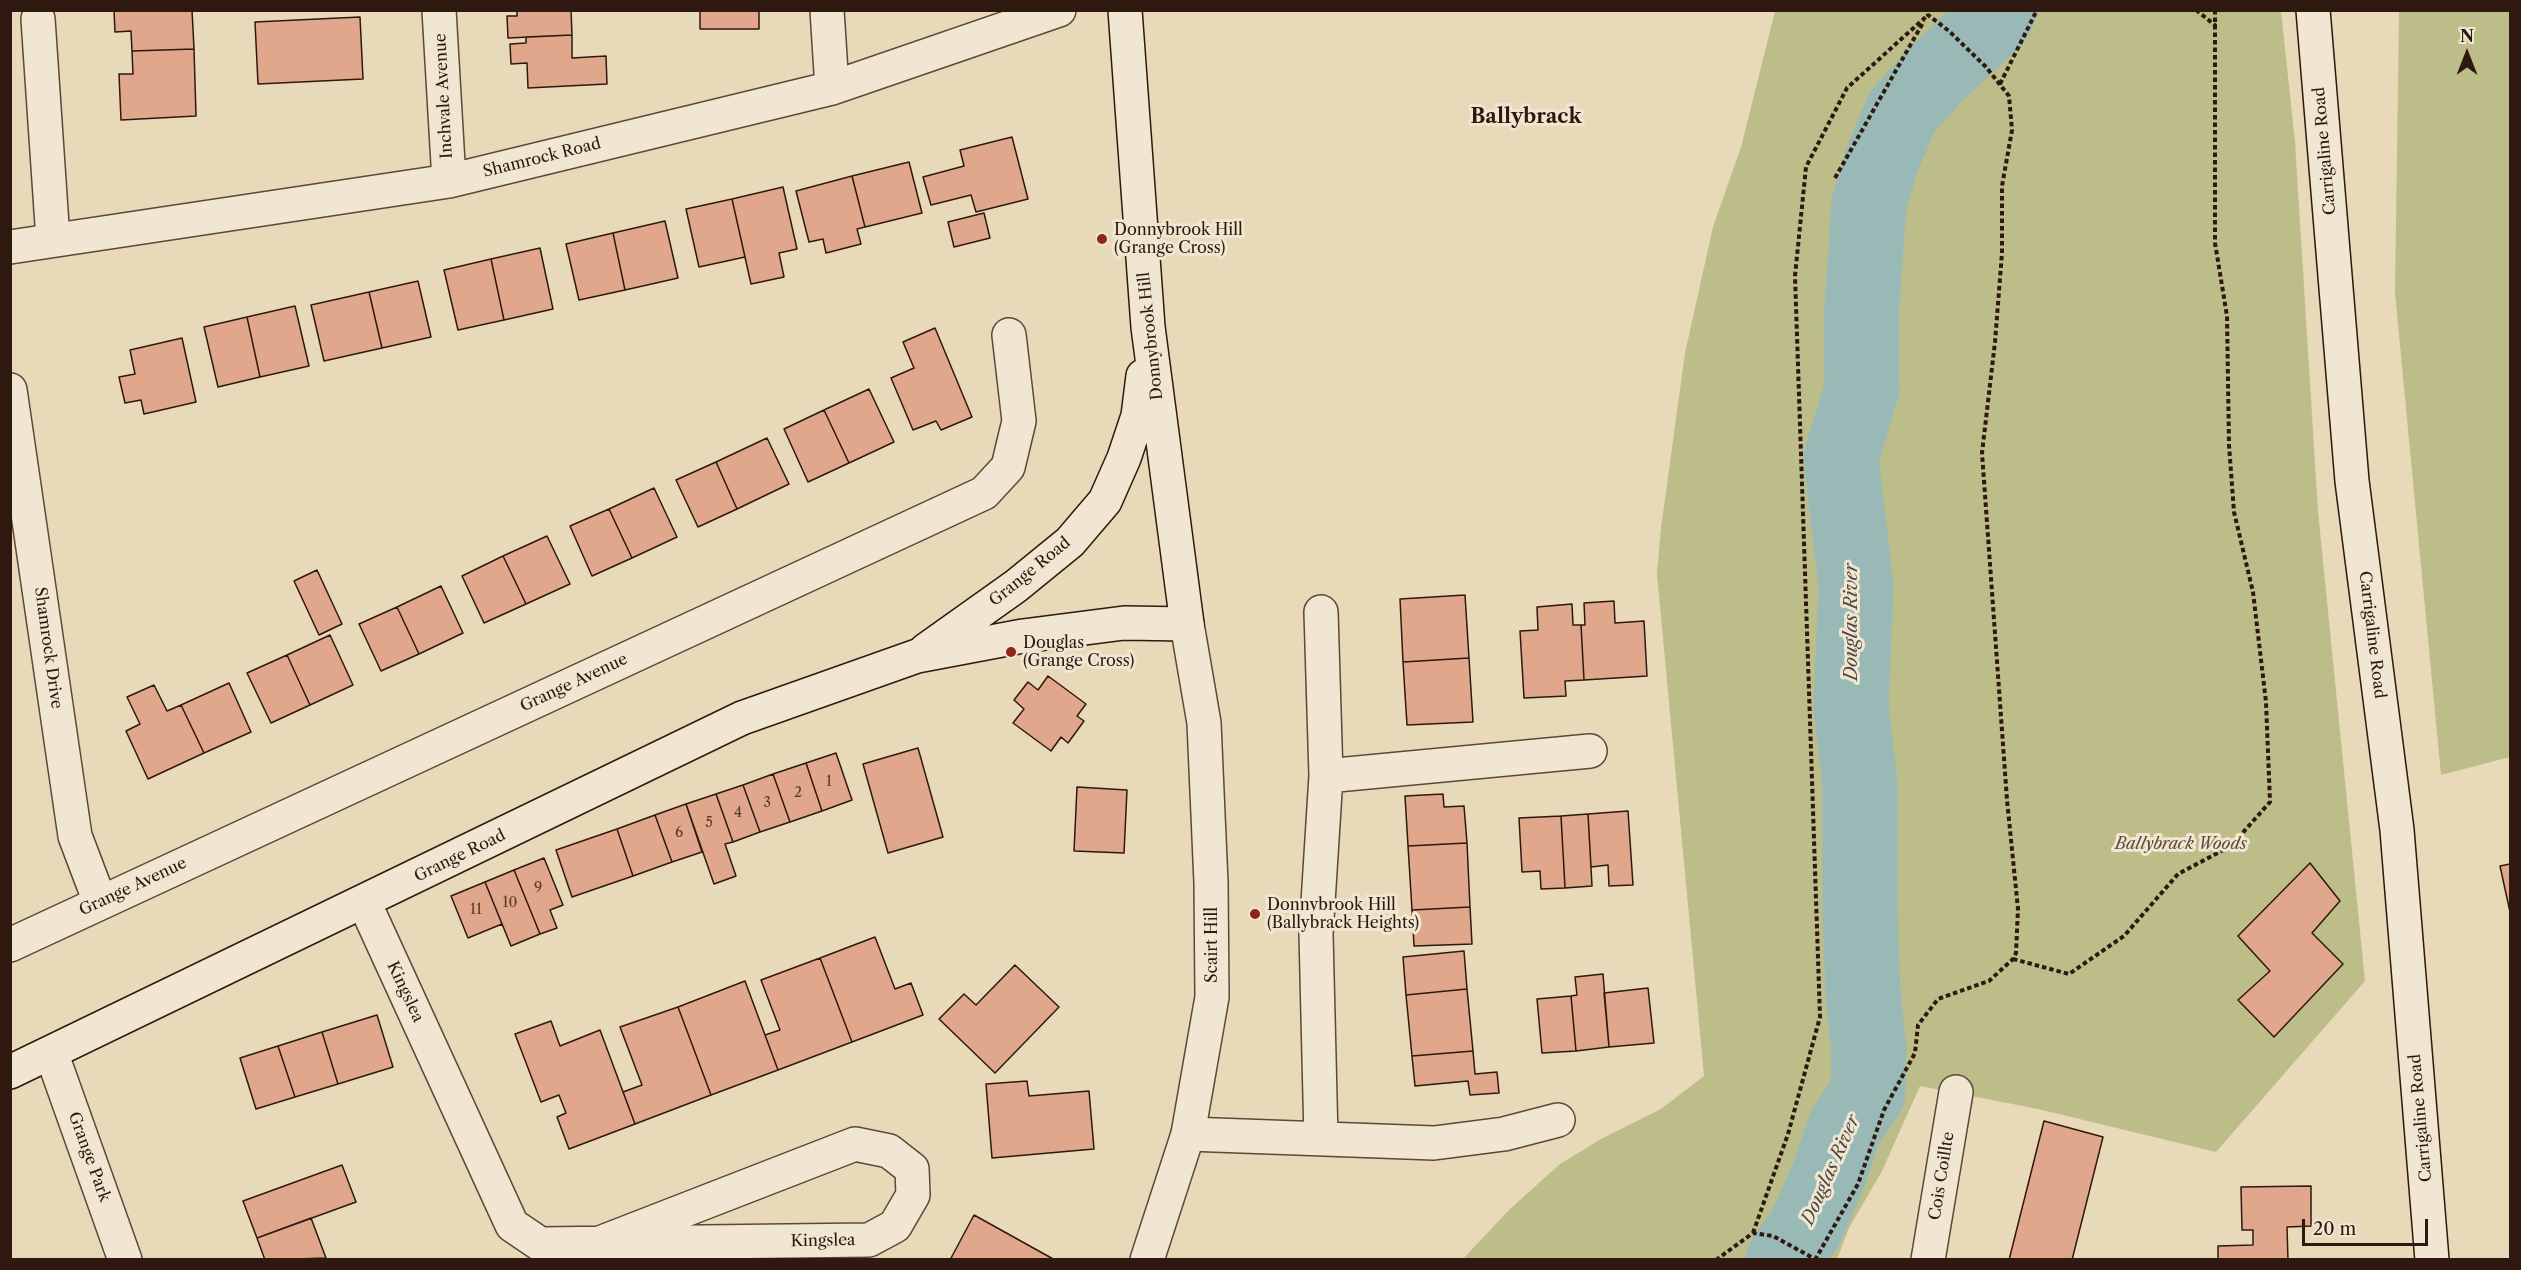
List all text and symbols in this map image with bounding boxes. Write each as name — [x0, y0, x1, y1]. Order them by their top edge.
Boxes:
north arrow — [2437, 24, 2497, 84]
text: N — [2460, 26, 2474, 46]
street label: Inchvale Avenue — [431, 33, 457, 159]
street label: Carrigaline Road — [2310, 86, 2340, 216]
district label: Ballybrack — [1470, 105, 1582, 129]
street label: Shamrock Road — [481, 134, 603, 182]
place label: Donnybrook Hill (Grange Cross) — [1114, 220, 1243, 258]
marker: Donnybrook Hill (Grange Cross) — [1095, 232, 1109, 246]
street label: Donnybrook Hill — [1135, 271, 1167, 401]
street label: Grange Road — [985, 533, 1075, 611]
water label: Douglas River — [1841, 563, 1863, 681]
street label: Carrigaline Road — [2355, 570, 2389, 700]
street label: Shamrock Drive — [30, 586, 66, 710]
place label: Douglas (Grange Cross) — [1023, 633, 1134, 671]
marker: Douglas (Grange Cross) — [1004, 645, 1018, 659]
street label: Grange Avenue — [517, 650, 631, 716]
house number: 1 — [826, 774, 832, 790]
house number: 2 — [794, 785, 802, 801]
house number: 3 — [763, 795, 771, 811]
house number: 4 — [734, 805, 742, 821]
house number: 5 — [705, 815, 713, 831]
house number: 6 — [675, 825, 683, 841]
street label: Grange Road — [411, 826, 509, 886]
park label: Ballybrack Woods — [2115, 834, 2247, 854]
street label: Grange Avenue — [76, 854, 190, 920]
house number: 9 — [534, 880, 542, 896]
house number: 10 — [503, 895, 517, 911]
place label: Donnybrook Hill (Ballybrack Heights) — [1267, 895, 1419, 933]
house number: 11 — [470, 902, 482, 918]
street label: Scairt Hill — [1202, 907, 1222, 983]
marker: Donnybrook Hill (Ballybrack Heights) — [1248, 907, 1262, 921]
street label: Kingslea — [383, 959, 427, 1025]
street label: Carrigaline Road — [2406, 1053, 2436, 1183]
street label: Grange Park — [64, 1109, 114, 1205]
water label: Douglas River — [1797, 1112, 1865, 1228]
street label: Cois Coillte — [1926, 1130, 1958, 1222]
scale bar — [2305, 1207, 2431, 1245]
text: 20 m — [2313, 1218, 2356, 1240]
street label: Kingslea — [790, 1231, 856, 1251]

